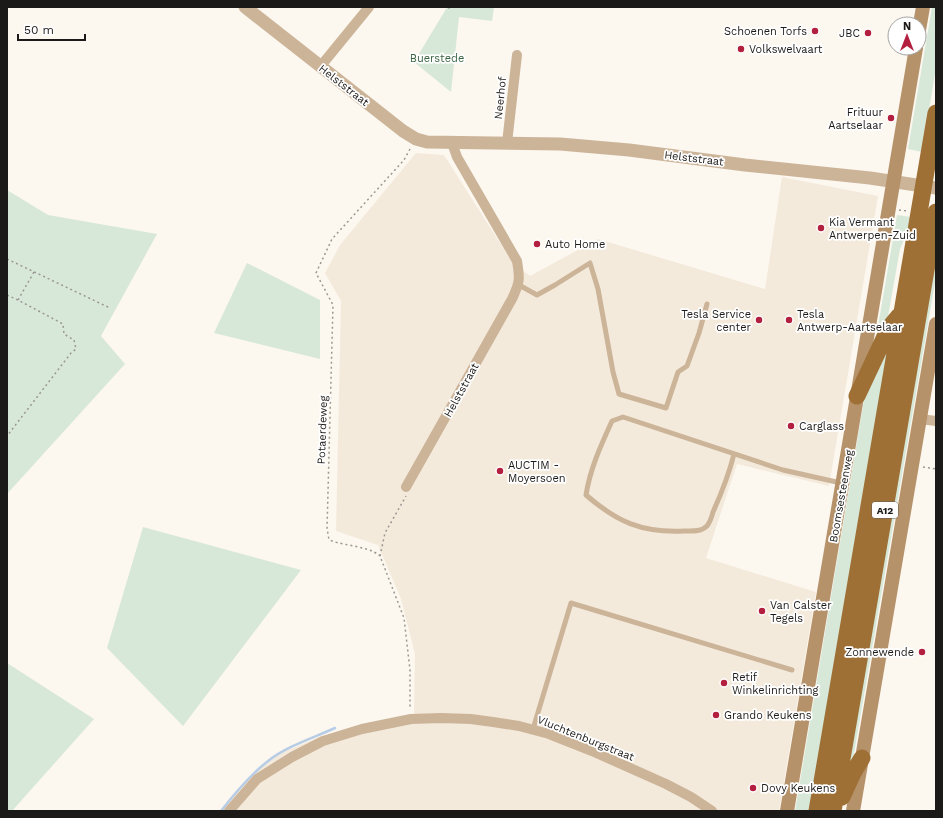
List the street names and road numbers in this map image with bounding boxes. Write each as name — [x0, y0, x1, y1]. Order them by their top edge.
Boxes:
street label: Helststraat — [316, 62, 372, 109]
street label: Neerhof — [492, 75, 509, 120]
street label: Helststraat — [664, 148, 725, 169]
street label: Helststraat — [441, 361, 482, 419]
street label: Potaerdeweg — [315, 395, 330, 465]
street label: Boomsesteenweg — [827, 449, 856, 544]
road number: A12 — [872, 502, 898, 518]
street label: Vluchtenburgstraat — [535, 713, 636, 764]

